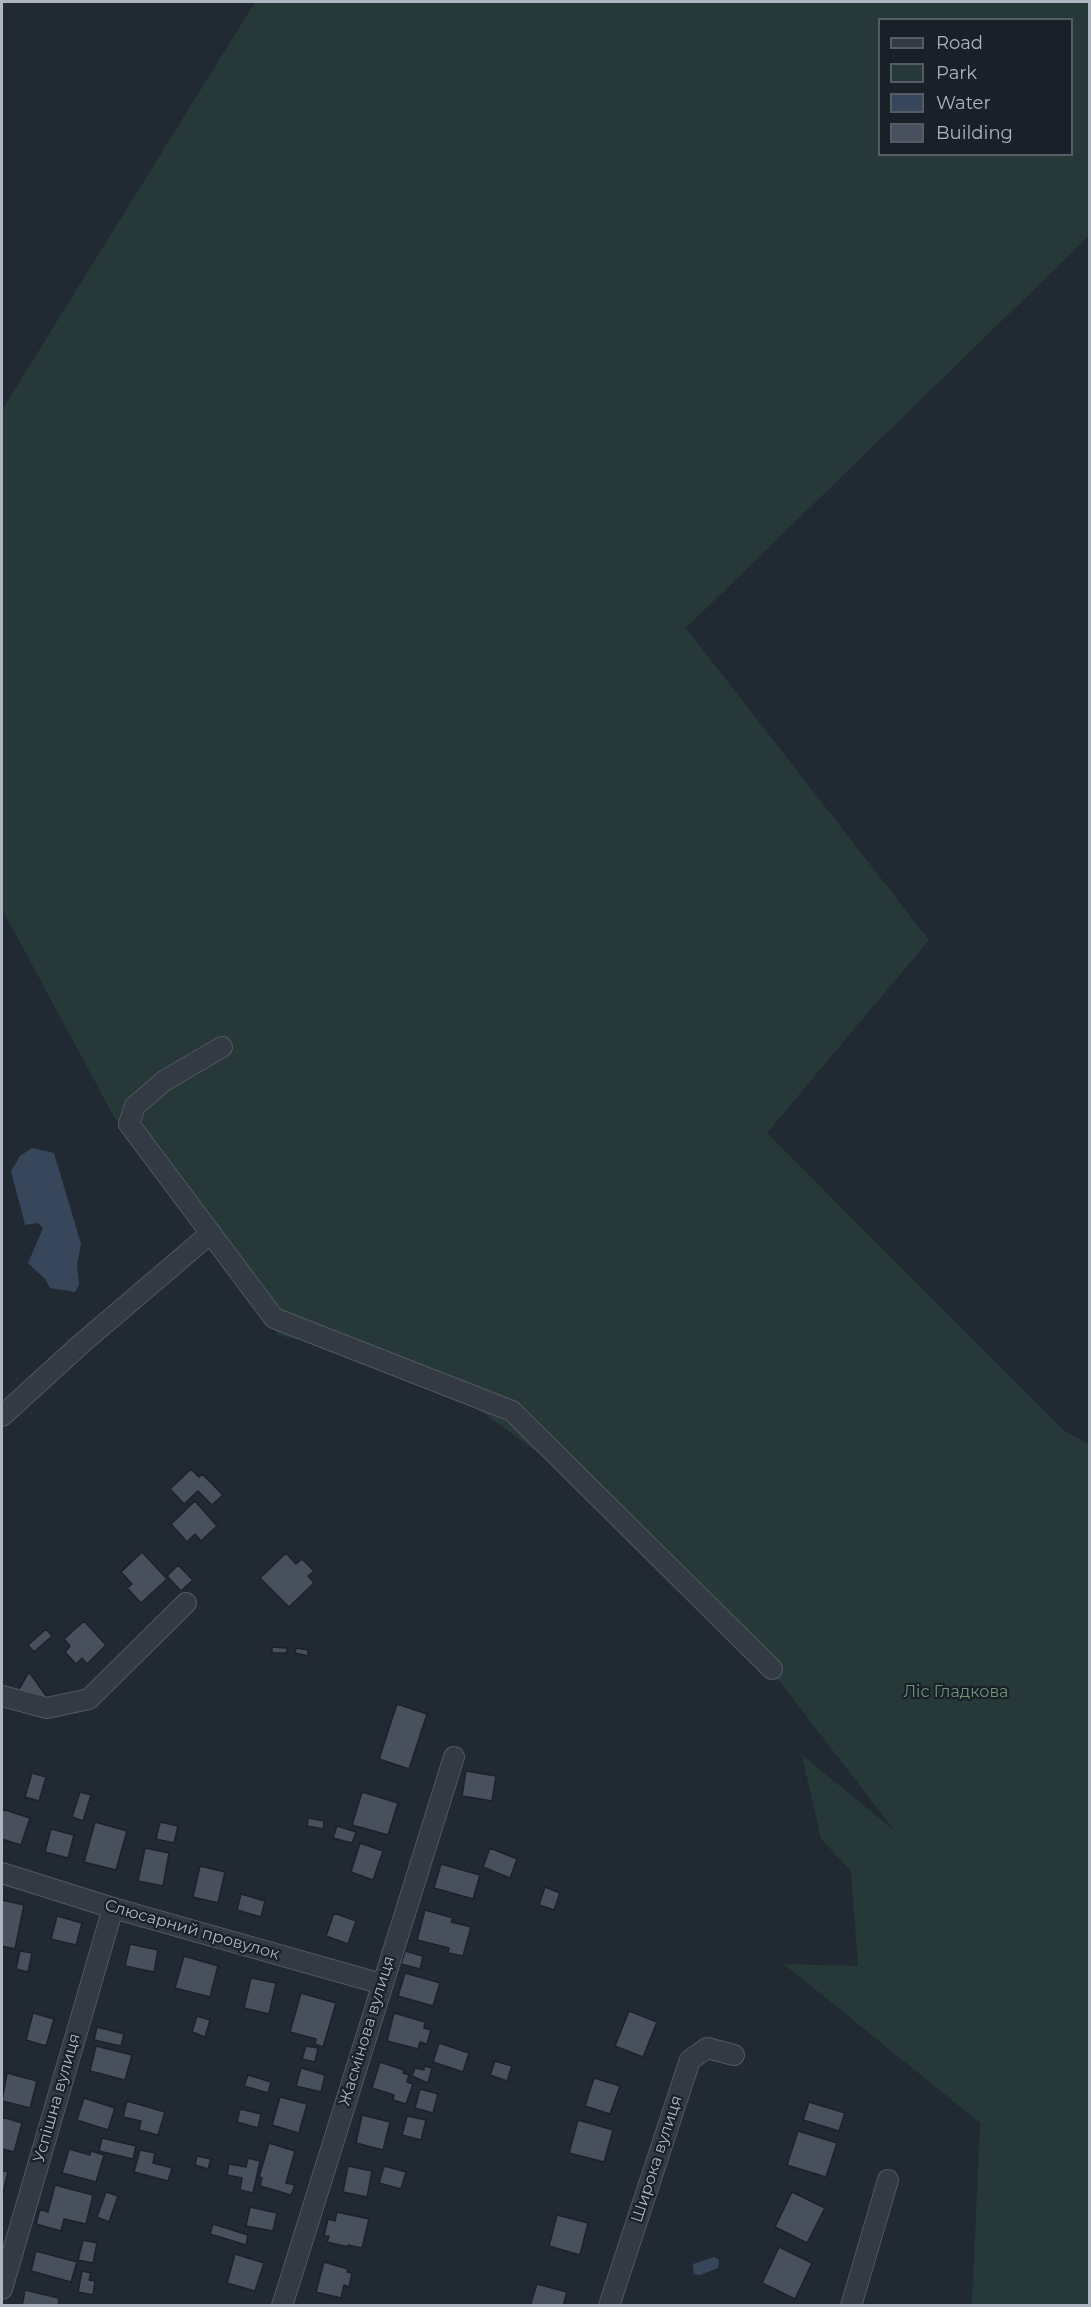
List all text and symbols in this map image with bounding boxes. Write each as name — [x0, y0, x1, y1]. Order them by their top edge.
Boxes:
legend — [878, 18, 1073, 156]
text: Road — [936, 32, 983, 54]
text: Park — [936, 62, 977, 84]
text: Water — [936, 92, 991, 114]
text: Building — [936, 122, 1013, 144]
park label: Ліс Гладкова — [904, 1682, 1008, 1702]
street label: Слюсарний провулок — [102, 1896, 282, 1964]
street label: Жасмінова вулиця — [335, 1954, 399, 2108]
street label: Успішна вулиця — [29, 2031, 85, 2165]
street label: Широка вулиця — [627, 2093, 687, 2225]

